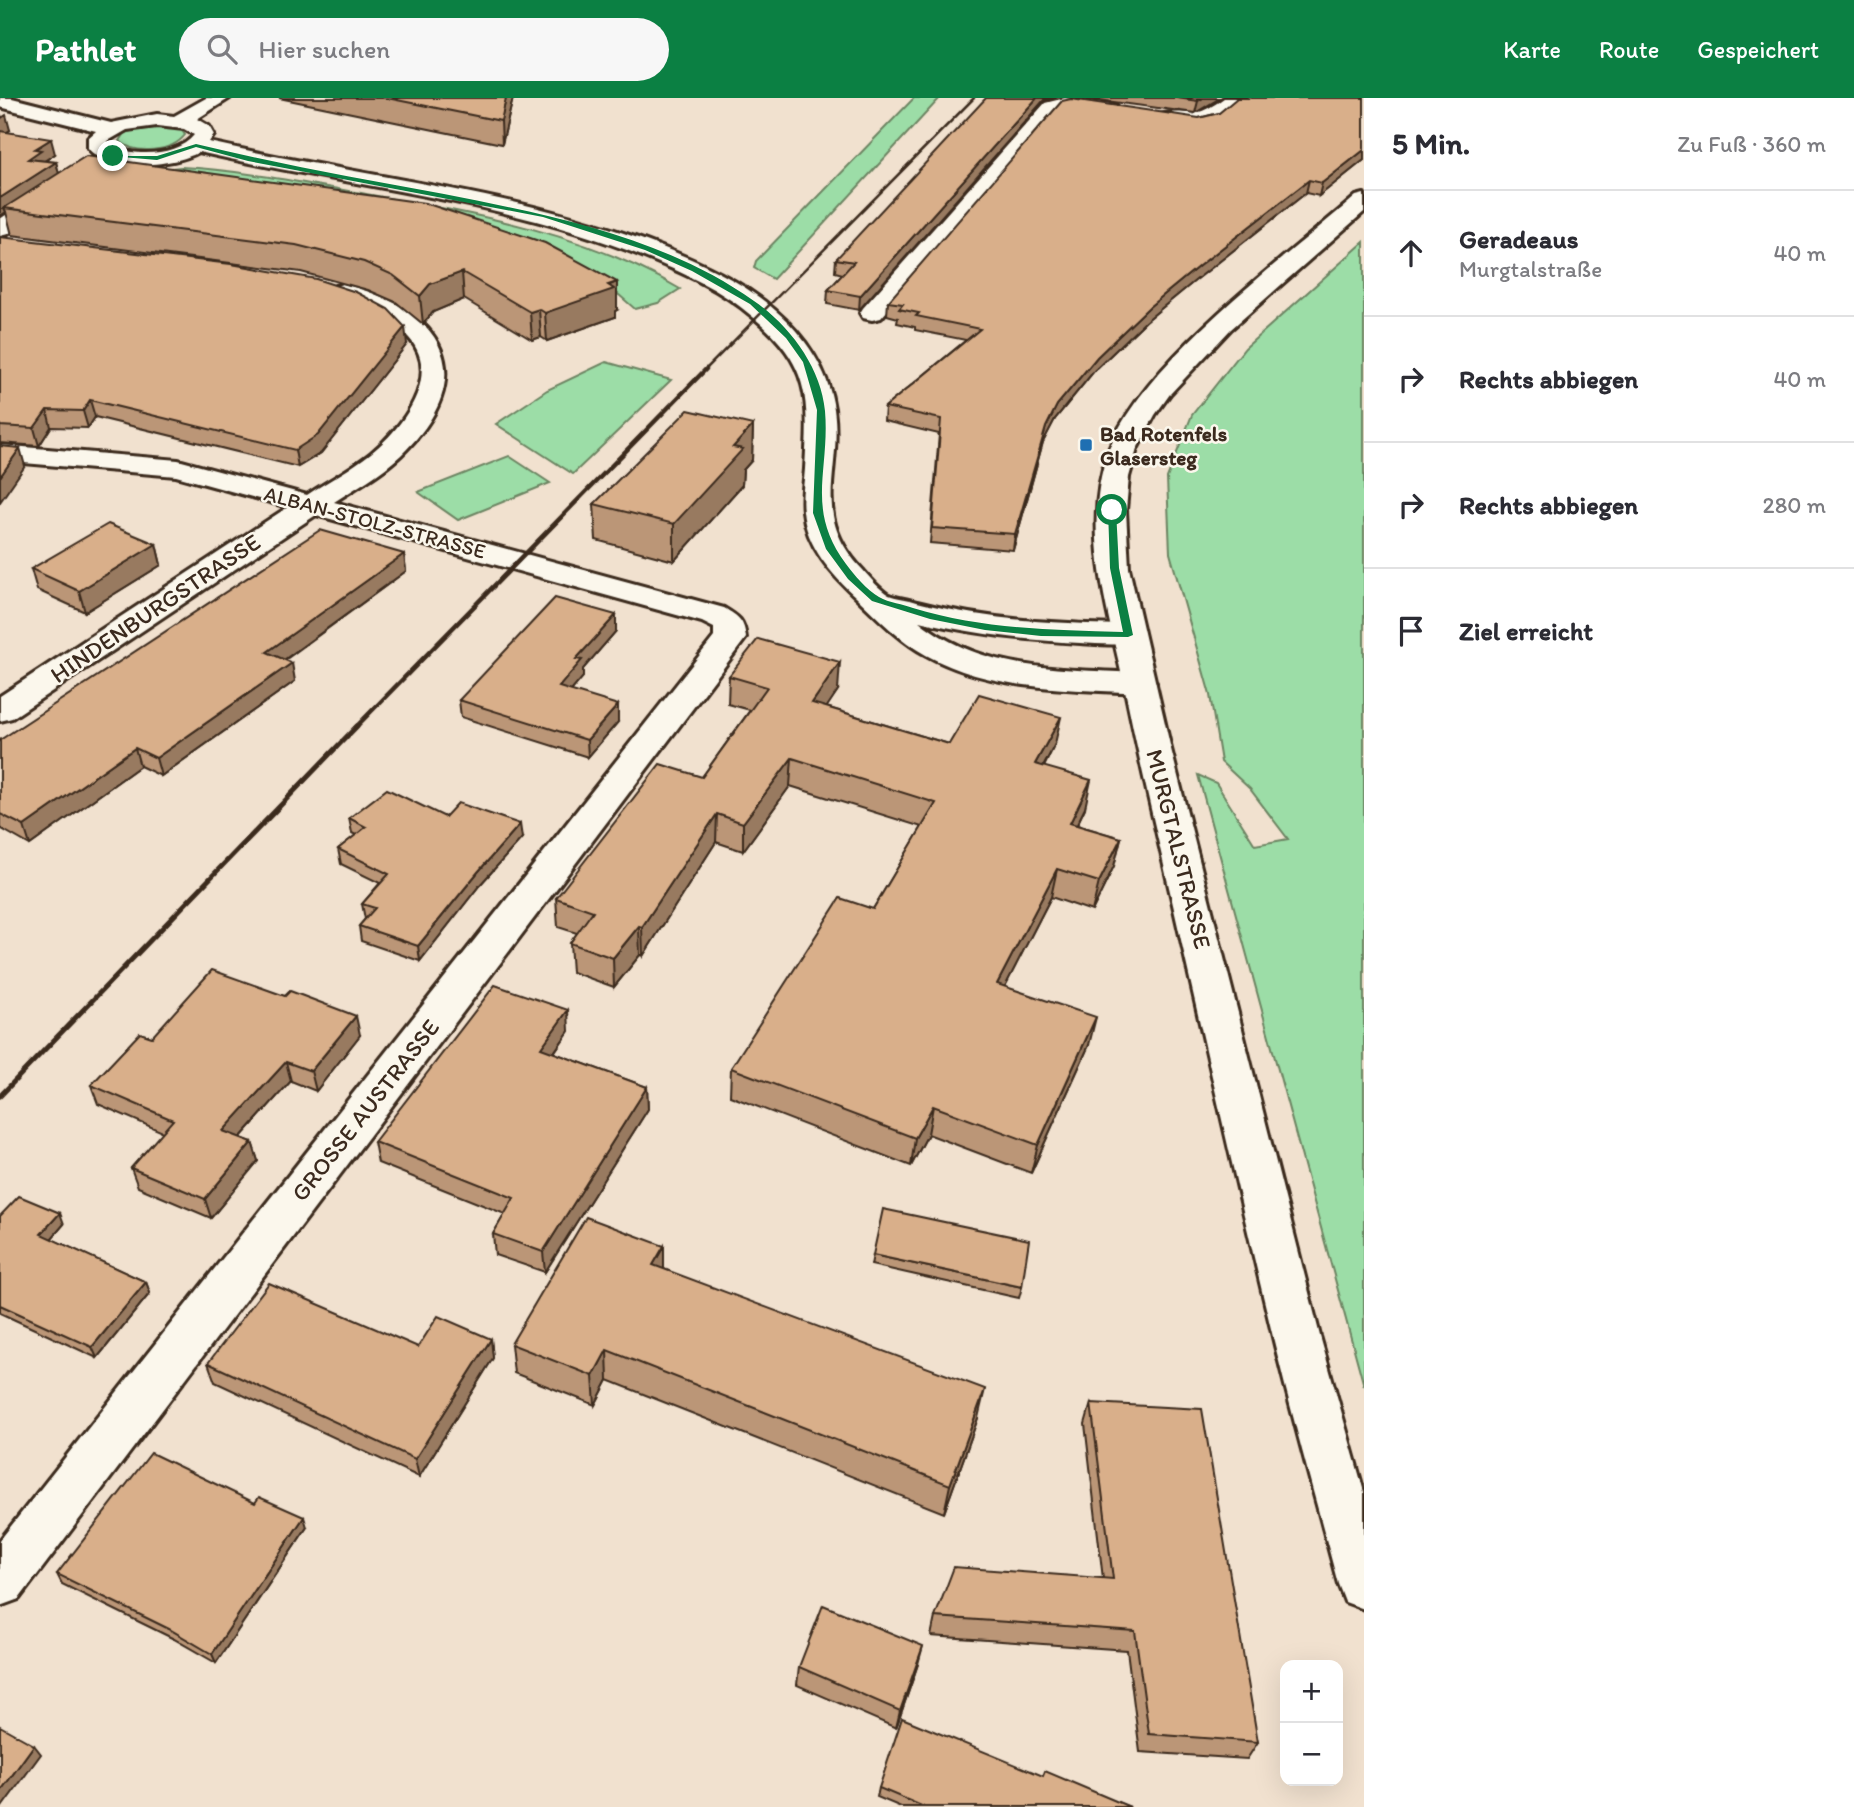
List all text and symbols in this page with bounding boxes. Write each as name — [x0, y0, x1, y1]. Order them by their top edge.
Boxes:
search box — [179, 18, 669, 81]
text: Pathlet — [35, 30, 137, 69]
icon: search — [203, 30, 241, 68]
text: Hier suchen — [259, 33, 390, 65]
text: Karte — [1503, 35, 1561, 64]
text: Route — [1599, 35, 1659, 64]
text: Gespeichert — [1697, 35, 1819, 64]
text: 5 Min. — [1392, 125, 1470, 162]
text: Zu Fuß · 360 m — [1677, 130, 1826, 158]
route end — [97, 140, 128, 171]
text: Geradeaus — [1459, 223, 1578, 255]
icon: ahead — [1392, 234, 1430, 272]
text: 40 m — [1773, 239, 1826, 267]
text: Murgtalstraße — [1459, 255, 1602, 283]
icon: right — [1392, 360, 1430, 398]
text: Rechts abbiegen — [1459, 363, 1638, 395]
text: 40 m — [1773, 365, 1826, 393]
place label: Bad Rotenfels Glasersteg — [1100, 421, 1227, 471]
marker: Bad Rotenfels Glasersteg — [1078, 437, 1094, 453]
street label: ALBAN-STOLZ-STRASSE — [262, 480, 489, 564]
icon: right — [1392, 486, 1430, 524]
text: Rechts abbiegen — [1459, 489, 1638, 521]
text: 280 m — [1763, 491, 1826, 519]
route start — [1096, 494, 1127, 525]
street label: HINDENBURGSTRASSE — [45, 527, 265, 689]
icon: arrive — [1392, 612, 1430, 650]
text: Ziel erreicht — [1459, 615, 1593, 647]
street label: MURGTALSTRASSE — [1140, 746, 1218, 952]
street label: GROSSE AUSTRASSE — [285, 1013, 445, 1207]
map controls — [1280, 1660, 1343, 1786]
button: + — [1280, 1660, 1343, 1723]
button: − — [1280, 1723, 1343, 1786]

